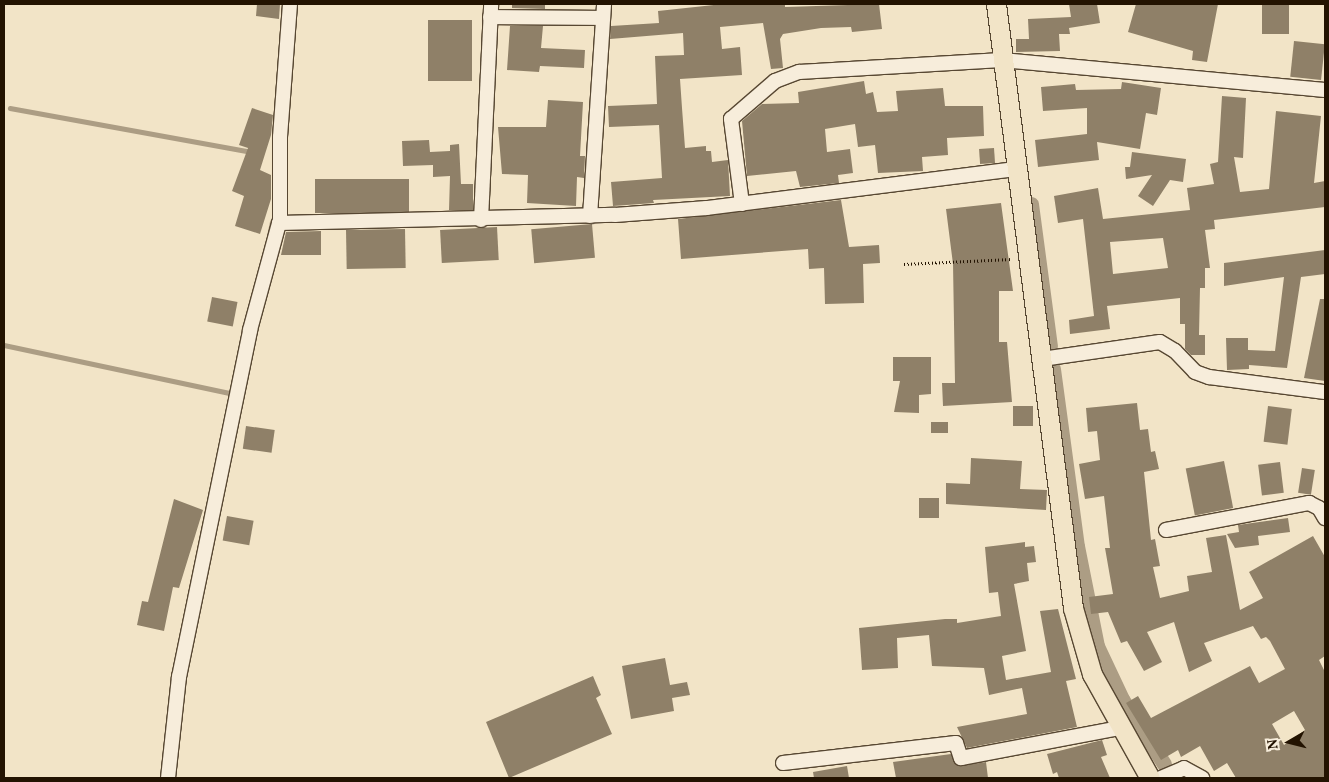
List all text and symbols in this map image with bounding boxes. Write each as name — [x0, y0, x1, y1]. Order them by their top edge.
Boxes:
north arrow — [1264, 717, 1314, 767]
text: N — [1264, 738, 1284, 751]

